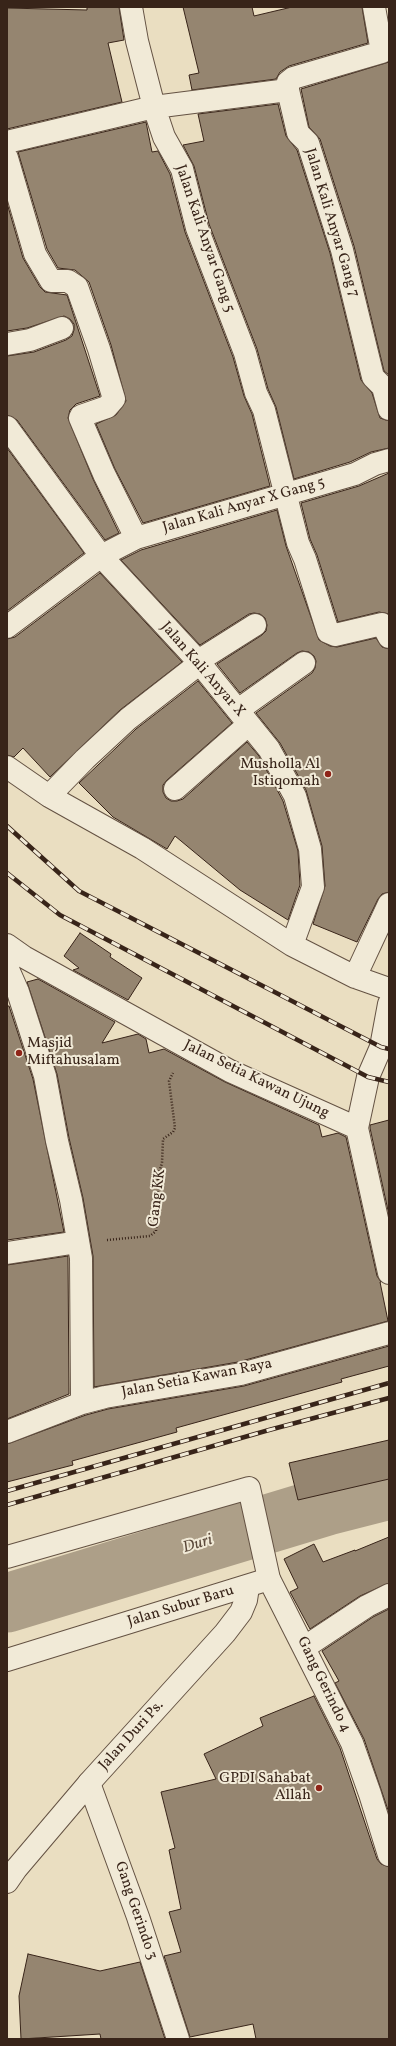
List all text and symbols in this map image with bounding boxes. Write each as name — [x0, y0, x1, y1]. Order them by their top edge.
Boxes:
street label: Jalan Kali Anyar Gang 7 — [300, 146, 362, 300]
street label: Jalan Kali Anyar Gang 5 — [170, 163, 238, 315]
street label: Jalan Kali Anyar X Gang 5 — [161, 474, 327, 538]
street label: Jalan Kali Anyar X — [156, 619, 248, 721]
place label: Musholla Al Istiqomah — [240, 756, 320, 791]
marker: Musholla Al Istiqomah — [323, 769, 333, 779]
place label: Masjid Miftahusalam — [27, 1035, 120, 1070]
street label: Jalan Setia Kawan Ujung — [180, 1037, 332, 1123]
marker: Masjid Miftahusalam — [14, 1048, 24, 1058]
street label: Gang KK — [146, 1168, 170, 1228]
street label: Jalan Setia Kawan Raya — [120, 1356, 274, 1402]
water label: Duri — [181, 1531, 215, 1559]
street label: Jalan Subur Baru — [126, 1582, 236, 1632]
street label: Gang Gerindo 4 — [292, 1634, 354, 1736]
street label: Jalan Duri Ps. — [96, 1697, 168, 1775]
place label: GPDI Sahabat Allah — [219, 1770, 311, 1805]
marker: GPDI Sahabat Allah — [314, 1783, 324, 1793]
street label: Gang Gerindo 3 — [110, 1859, 160, 1963]

